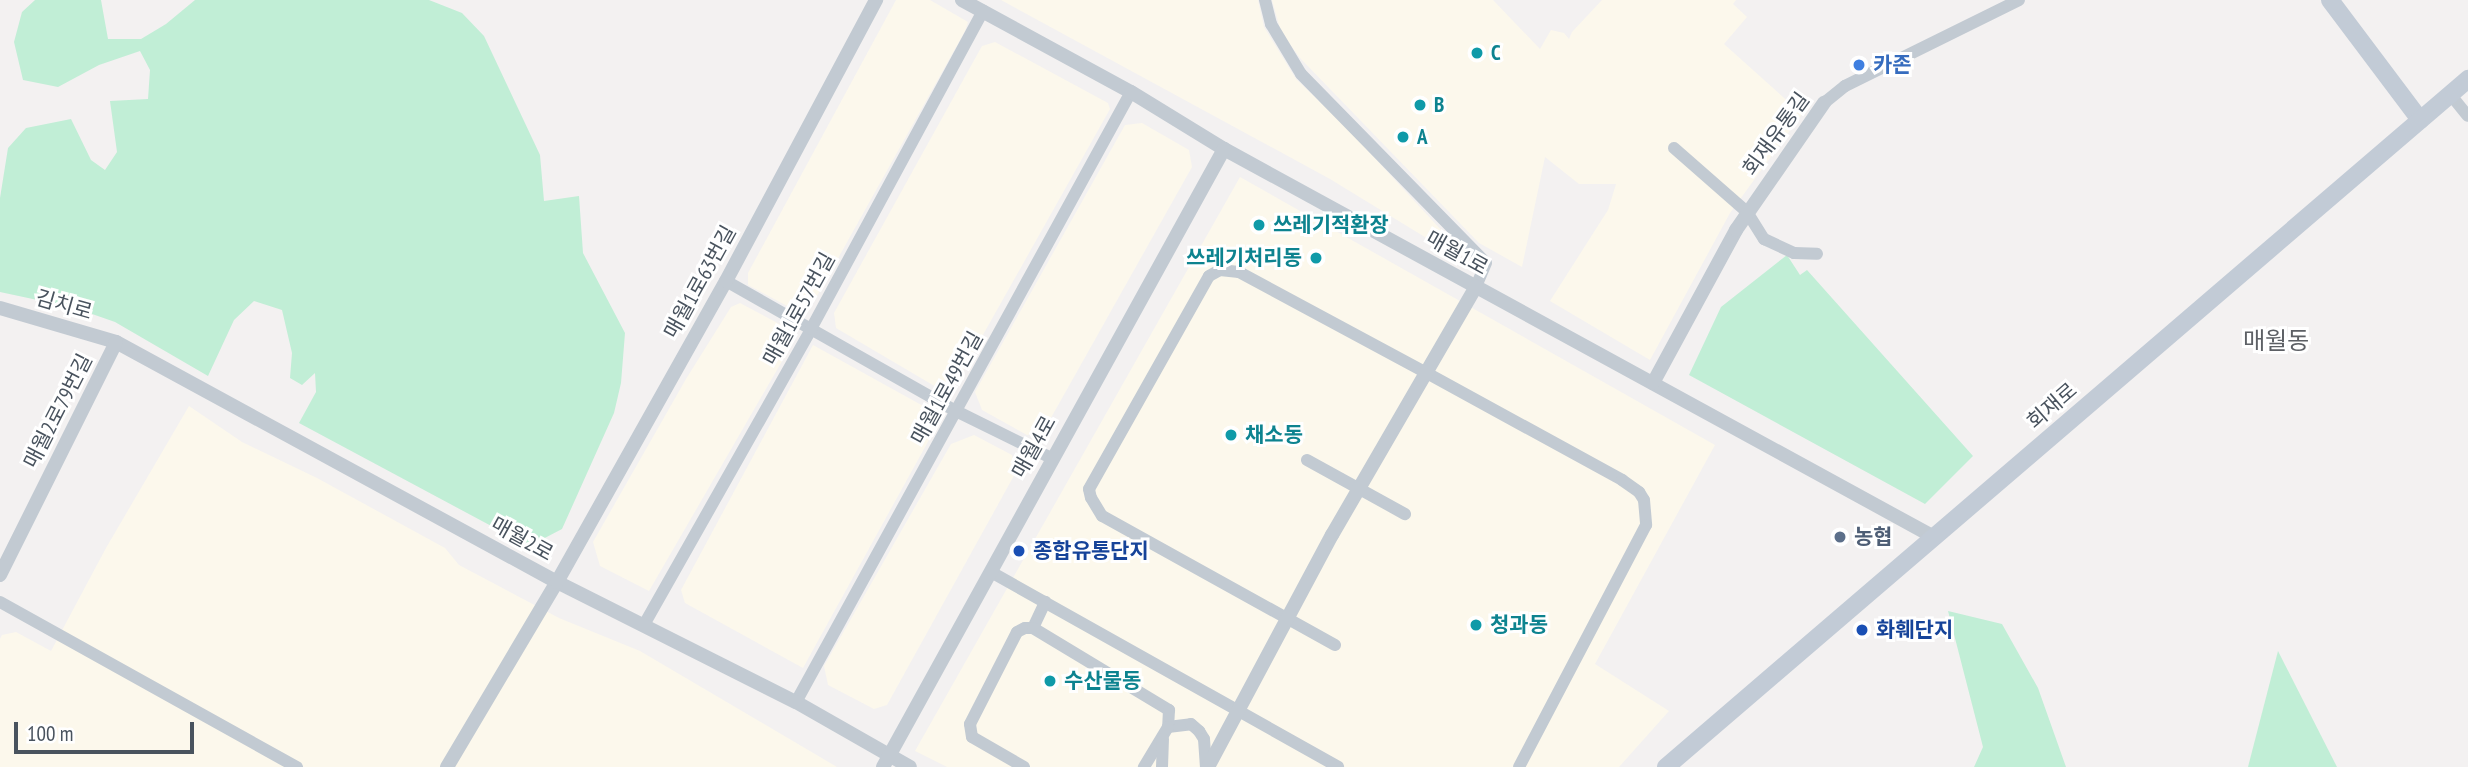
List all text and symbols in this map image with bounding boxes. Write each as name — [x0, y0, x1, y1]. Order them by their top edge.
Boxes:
place label: C — [1491, 40, 1501, 66]
marker: C — [1469, 45, 1485, 61]
place label: 카존 — [1873, 52, 1912, 78]
marker: 카존 — [1851, 57, 1867, 73]
street label: 회재유통길 — [1737, 88, 1815, 180]
place label: B — [1434, 92, 1444, 118]
marker: B — [1412, 97, 1428, 113]
place label: A — [1417, 124, 1428, 150]
marker: A — [1395, 129, 1411, 145]
place label: 쓰레기적환장 — [1273, 212, 1389, 238]
marker: 쓰레기적환장 — [1251, 217, 1267, 233]
street label: 매월1로63번길 — [659, 221, 741, 343]
street label: 매월1로 — [1421, 226, 1493, 280]
place label: 쓰레기처리동 — [1186, 245, 1302, 271]
street label: 매월1로57번길 — [758, 248, 840, 370]
marker: 쓰레기처리동 — [1308, 250, 1324, 266]
street label: 김치로 — [33, 285, 95, 325]
street label: 매월1로49번길 — [906, 327, 988, 449]
district label: 매월동 — [2243, 327, 2309, 355]
street label: 매월2로79번길 — [18, 350, 98, 472]
street label: 회재로 — [2022, 377, 2082, 435]
street label: 매월4로 — [1007, 411, 1061, 483]
place label: 채소동 — [1245, 422, 1303, 448]
marker: 채소동 — [1223, 427, 1239, 443]
street label: 매월2로 — [486, 512, 558, 566]
place label: 농협 — [1854, 524, 1893, 550]
marker: 농협 — [1832, 529, 1848, 545]
place label: 종합유통단지 — [1033, 538, 1149, 564]
marker: 종합유통단지 — [1011, 543, 1027, 559]
place label: 청과동 — [1490, 612, 1548, 638]
marker: 청과동 — [1468, 617, 1484, 633]
place label: 화훼단지 — [1876, 617, 1953, 643]
marker: 화훼단지 — [1854, 622, 1870, 638]
place label: 수산물동 — [1064, 668, 1141, 694]
marker: 수산물동 — [1042, 673, 1058, 689]
scale bar — [18, 708, 198, 752]
text: 100 m — [27, 720, 73, 747]

